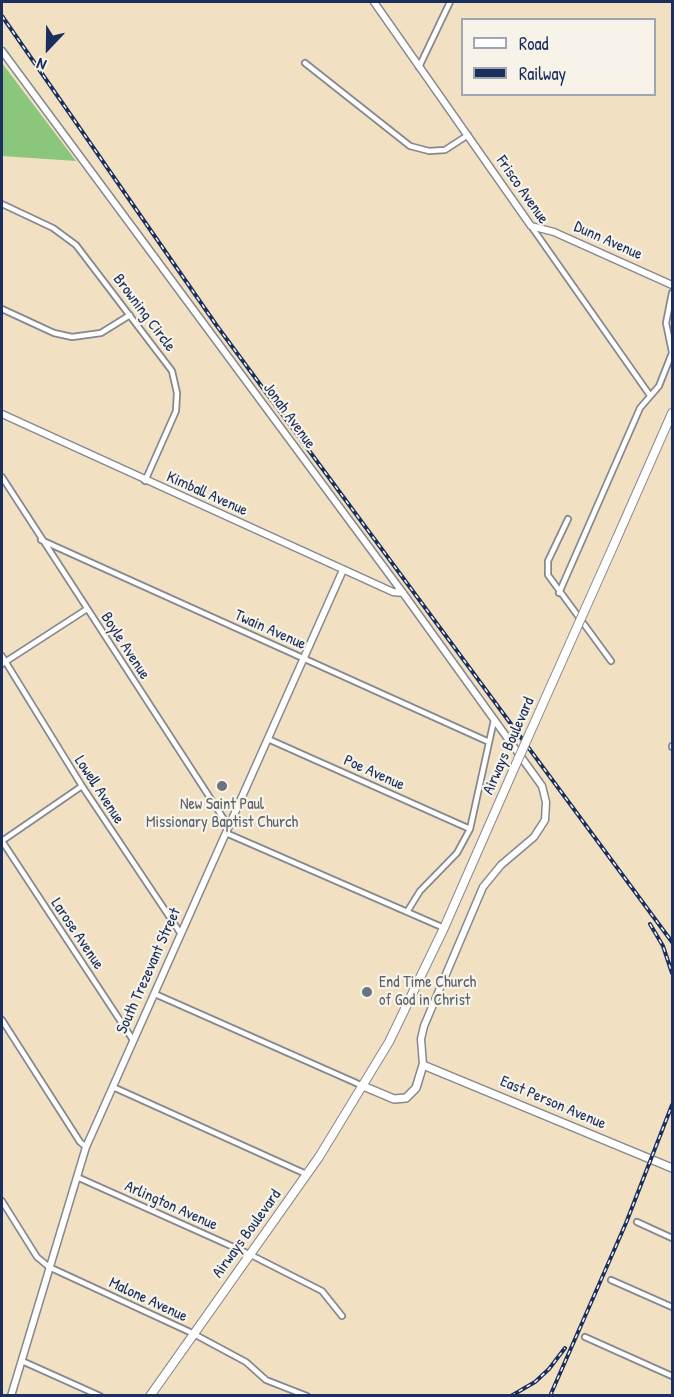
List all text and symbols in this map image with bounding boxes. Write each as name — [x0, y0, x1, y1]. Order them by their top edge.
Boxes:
north arrow — [18, 18, 78, 78]
legend — [461, 18, 656, 96]
text: Road — [519, 31, 549, 56]
text: N — [33, 53, 49, 76]
text: Railway — [519, 61, 566, 86]
street label: Frisco Avenue — [492, 152, 552, 228]
street label: Dunn Avenue — [571, 217, 645, 265]
street label: Browning Circle — [109, 270, 179, 356]
street label: Jonah Avenue — [259, 379, 319, 453]
street label: Kimball Avenue — [163, 468, 251, 520]
street label: Twain Avenue — [231, 606, 309, 654]
street label: Boyle Avenue — [96, 609, 154, 683]
street label: Airways Boulevard — [479, 694, 539, 798]
street label: Poe Avenue — [341, 751, 407, 795]
street label: Lowell Avenue — [70, 752, 128, 828]
marker: New Saint Paul Missionary Baptist Church — [215, 779, 229, 793]
place label: New Saint Paul Missionary Baptist Church — [146, 795, 298, 833]
street label: Larose Avenue — [46, 895, 108, 973]
street label: South Trezevant Street — [113, 905, 185, 1037]
place label: End Time Church of God in Christ — [379, 973, 476, 1011]
marker: End Time Church of God in Christ — [360, 985, 374, 999]
street label: East Person Avenue — [497, 1072, 609, 1134]
street label: Arlington Avenue — [122, 1177, 220, 1235]
street label: Airways Boulevard — [209, 1186, 285, 1282]
street label: Malone Avenue — [106, 1273, 190, 1327]

